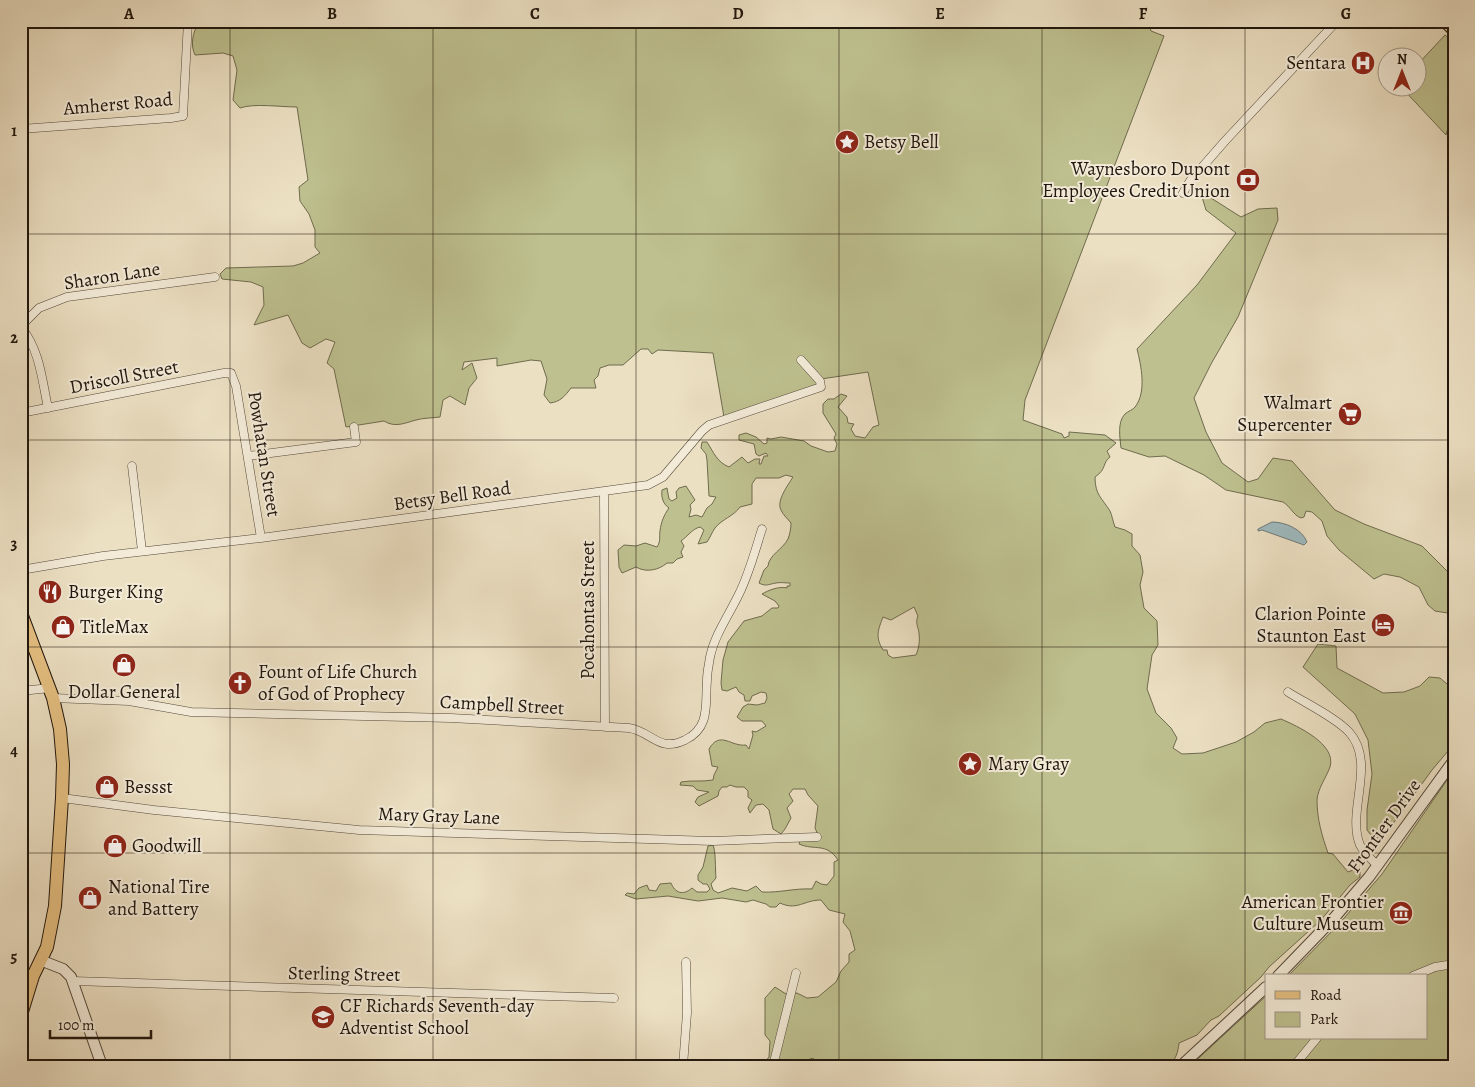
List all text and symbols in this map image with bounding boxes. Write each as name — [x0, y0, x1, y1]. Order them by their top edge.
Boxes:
text: A — [123, 3, 135, 25]
text: B — [327, 3, 337, 25]
text: C — [530, 3, 540, 25]
text: D — [732, 3, 744, 25]
text: E — [935, 3, 945, 25]
text: F — [1139, 3, 1148, 25]
text: G — [1341, 3, 1351, 25]
north arrow — [1378, 48, 1428, 98]
place label: Sentara — [1286, 50, 1346, 76]
hospital icon: Sentara — [1350, 50, 1376, 76]
text: N — [1397, 50, 1407, 69]
street label: Amherst Road — [61, 86, 175, 122]
text: 1 — [11, 120, 17, 142]
place icon: Betsy Bell — [834, 129, 860, 155]
place label: Betsy Bell — [864, 129, 939, 155]
place label: Waynesboro Dupont Employees Credit Union — [1042, 156, 1230, 204]
bank icon: Waynesboro Dupont Employees Credit Union — [1235, 167, 1261, 193]
street label: Sharon Lane — [62, 256, 162, 296]
text: 2 — [10, 327, 18, 349]
street label: Driscoll Street — [67, 354, 181, 400]
street label: Powhatan Street — [241, 389, 287, 519]
place label: Walmart Supercenter — [1237, 390, 1332, 438]
supermarket icon: Walmart Supercenter — [1337, 401, 1363, 427]
street label: Betsy Bell Road — [392, 475, 513, 517]
text: 3 — [11, 533, 18, 555]
street label: Pocahontas Street — [575, 540, 601, 680]
restaurant icon: Burger King — [37, 579, 63, 605]
place label: Burger King — [68, 579, 164, 605]
place label: Clarion Pointe Staunton East — [1255, 601, 1366, 649]
hotel icon: Clarion Pointe Staunton East — [1370, 612, 1396, 638]
shop icon: TitleMax — [50, 614, 76, 640]
place label: TitleMax — [80, 614, 148, 640]
shop icon: Dollar General — [111, 652, 137, 678]
place label: Fount of Life Church of God of Prophecy — [258, 659, 417, 707]
church icon: Fount of Life Church of God of Prophecy — [227, 670, 253, 696]
place label: Dollar General — [68, 679, 181, 705]
street label: Campbell Street — [439, 689, 565, 721]
text: 4 — [10, 740, 18, 762]
place icon: Mary Gray — [957, 751, 983, 777]
place label: Mary Gray — [988, 751, 1069, 777]
shop icon: Bessst — [94, 774, 120, 800]
place label: Bessst — [124, 774, 173, 800]
street label: Frontier Drive — [1341, 774, 1427, 878]
street label: Mary Gray Lane — [378, 801, 500, 831]
shop icon: Goodwill — [102, 833, 128, 859]
place label: Goodwill — [132, 833, 202, 859]
place label: National Tire and Battery — [108, 874, 210, 922]
shop icon: National Tire and Battery — [77, 885, 103, 911]
place label: American Frontier Culture Museum — [1241, 889, 1384, 937]
museum icon: American Frontier Culture Museum — [1388, 900, 1414, 926]
text: 5 — [11, 946, 18, 968]
street label: Sterling Street — [288, 960, 400, 988]
legend — [1265, 974, 1428, 1040]
text: Road — [1310, 985, 1342, 1005]
place label: CF Richards Seventh-day Adventist School — [339, 993, 535, 1041]
school or university icon: CF Richards Seventh-day Adventist School — [310, 1004, 336, 1030]
scale bar — [50, 1007, 151, 1039]
text: Park — [1310, 1009, 1339, 1029]
text: 100 m — [58, 1015, 95, 1035]

